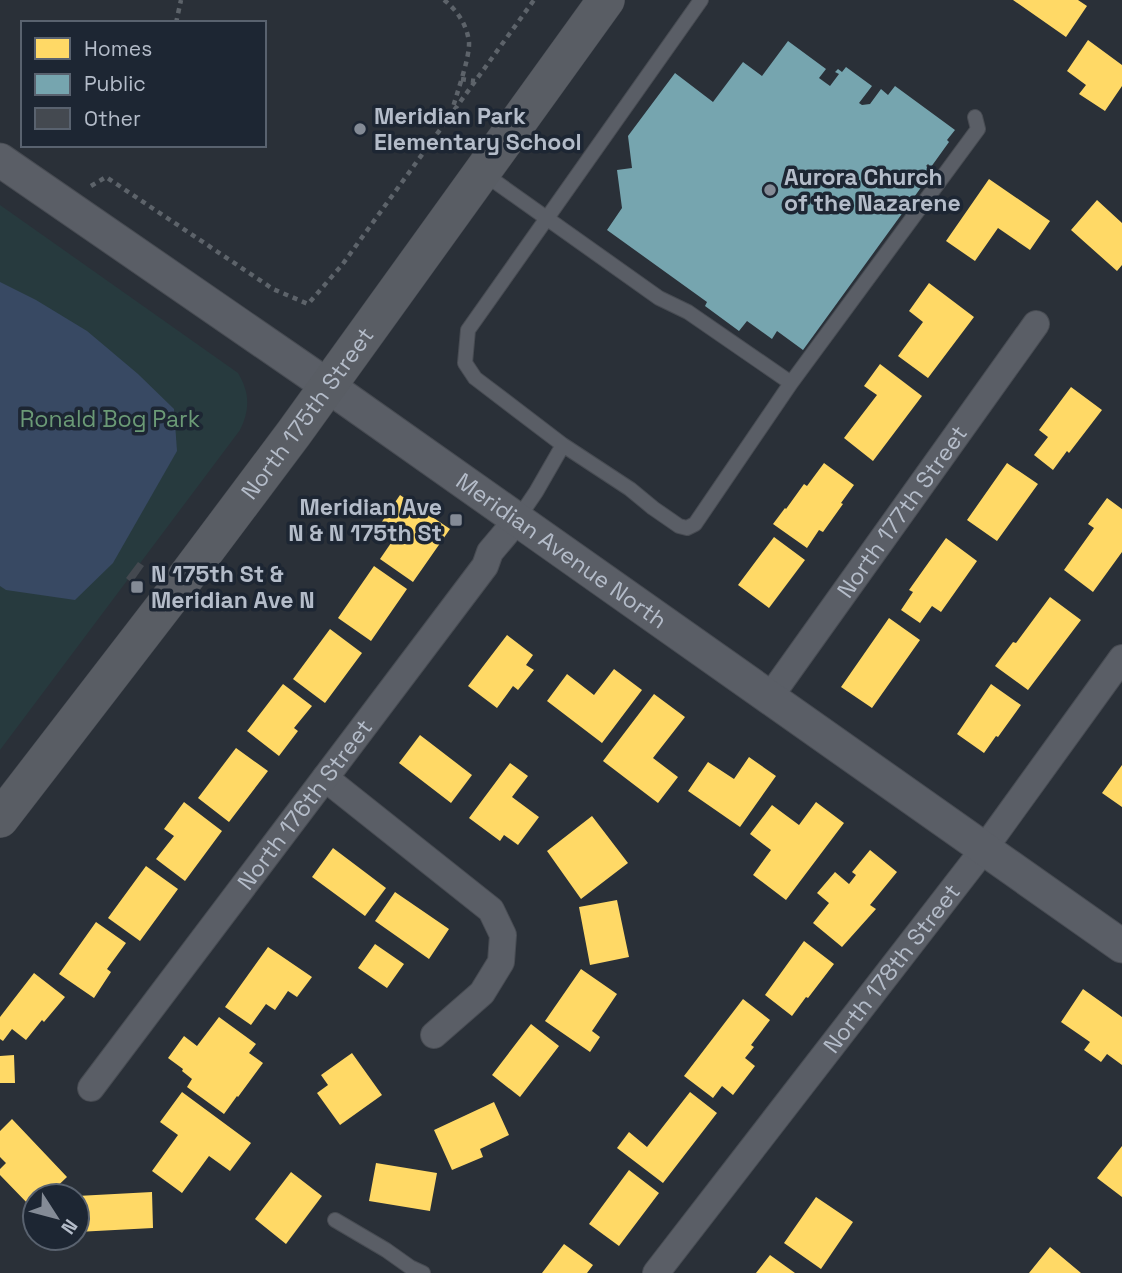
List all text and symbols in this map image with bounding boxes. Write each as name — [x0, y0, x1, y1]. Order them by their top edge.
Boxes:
legend — [21, 21, 266, 147]
text: Homes — [84, 35, 152, 62]
text: Public — [84, 70, 146, 97]
place label: Meridian Park Elementary School — [374, 101, 582, 157]
text: Other — [84, 105, 141, 132]
marker: Meridian Park Elementary School — [352, 121, 368, 137]
place label: Aurora Church of the Nazarene — [784, 162, 961, 218]
marker: Aurora Church of the Nazarene — [762, 182, 778, 198]
street label: North 175th Street — [234, 321, 380, 505]
park label: Ronald Bog Park — [20, 404, 200, 434]
street label: North 177th Street — [830, 419, 974, 604]
street label: Meridian Avenue North — [450, 466, 673, 635]
place label: Meridian Ave N & N 175th St — [288, 492, 442, 548]
marker: Meridian Ave N & N 175th St — [448, 512, 464, 528]
place label: N 175th St & Meridian Ave N — [151, 559, 315, 615]
marker: N 175th St & Meridian Ave N — [129, 579, 145, 595]
street label: North 176th Street — [231, 713, 379, 896]
street label: North 178th Street — [816, 878, 967, 1059]
north arrow — [21, 1182, 91, 1252]
text: N — [55, 1214, 83, 1239]

